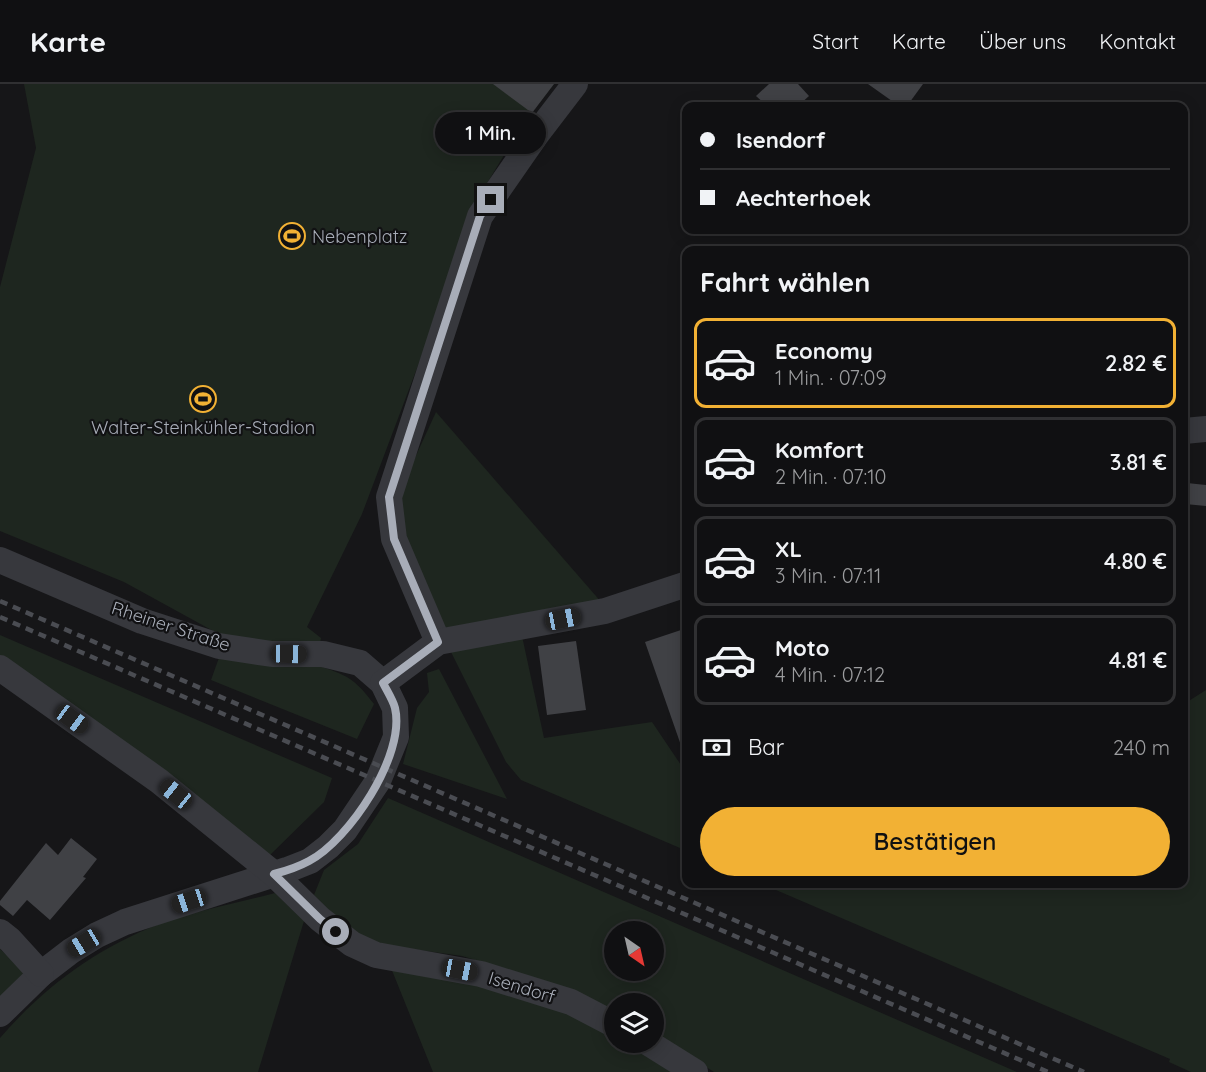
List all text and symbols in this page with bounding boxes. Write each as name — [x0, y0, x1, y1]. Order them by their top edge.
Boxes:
text: Karte — [30, 24, 106, 59]
text: Start — [812, 28, 859, 54]
text: Karte — [892, 28, 946, 54]
text: Über uns — [979, 28, 1066, 54]
text: Kontakt — [1099, 28, 1176, 54]
callout: 1 Min. — [436, 113, 546, 155]
text: 1 Min. — [465, 120, 516, 145]
text: Isendorf — [736, 126, 825, 154]
text: Aechterhoek — [736, 184, 871, 212]
route end — [477, 186, 504, 213]
sports icon: Nebenplatz — [277, 221, 307, 251]
place label: Nebenplatz — [312, 225, 407, 248]
text: Fahrt wählen — [700, 265, 870, 299]
icon: car — [703, 336, 757, 390]
text: Economy — [775, 337, 873, 365]
text: 2.82 € — [1105, 349, 1167, 377]
text: 1 Min. · 07:09 — [775, 365, 887, 390]
sports icon: Walter-Steinkühler-Stadion — [188, 384, 218, 414]
place label: Walter-Steinkühler-Stadion — [91, 416, 315, 439]
icon: car — [703, 435, 757, 489]
text: Komfort — [775, 436, 864, 464]
text: 3.81 € — [1110, 448, 1167, 476]
text: 2 Min. · 07:10 — [775, 464, 886, 489]
icon: car — [703, 534, 757, 588]
text: XL — [775, 535, 802, 563]
text: 4.80 € — [1104, 547, 1167, 575]
text: 3 Min. · 07:11 — [775, 563, 881, 588]
street label: Rheiner Straße — [109, 596, 233, 656]
car — [544, 607, 582, 631]
icon: car — [703, 633, 757, 687]
text: Moto — [775, 634, 829, 662]
car — [271, 645, 307, 663]
text: 4.81 € — [1109, 646, 1167, 674]
text: 4 Min. · 07:12 — [775, 662, 885, 687]
car — [52, 701, 92, 737]
icon: cash — [700, 731, 733, 764]
text: Bar — [748, 733, 784, 761]
text: 240 m — [1113, 735, 1170, 760]
car — [156, 776, 196, 812]
button: Bestätigen — [700, 807, 1170, 876]
car — [169, 887, 209, 915]
route start — [322, 918, 349, 945]
north arrow — [604, 921, 664, 981]
map controls — [604, 921, 664, 1053]
car — [64, 926, 104, 960]
car — [441, 958, 479, 982]
street label: Isendorf — [486, 966, 559, 1008]
button: layers — [604, 993, 664, 1053]

